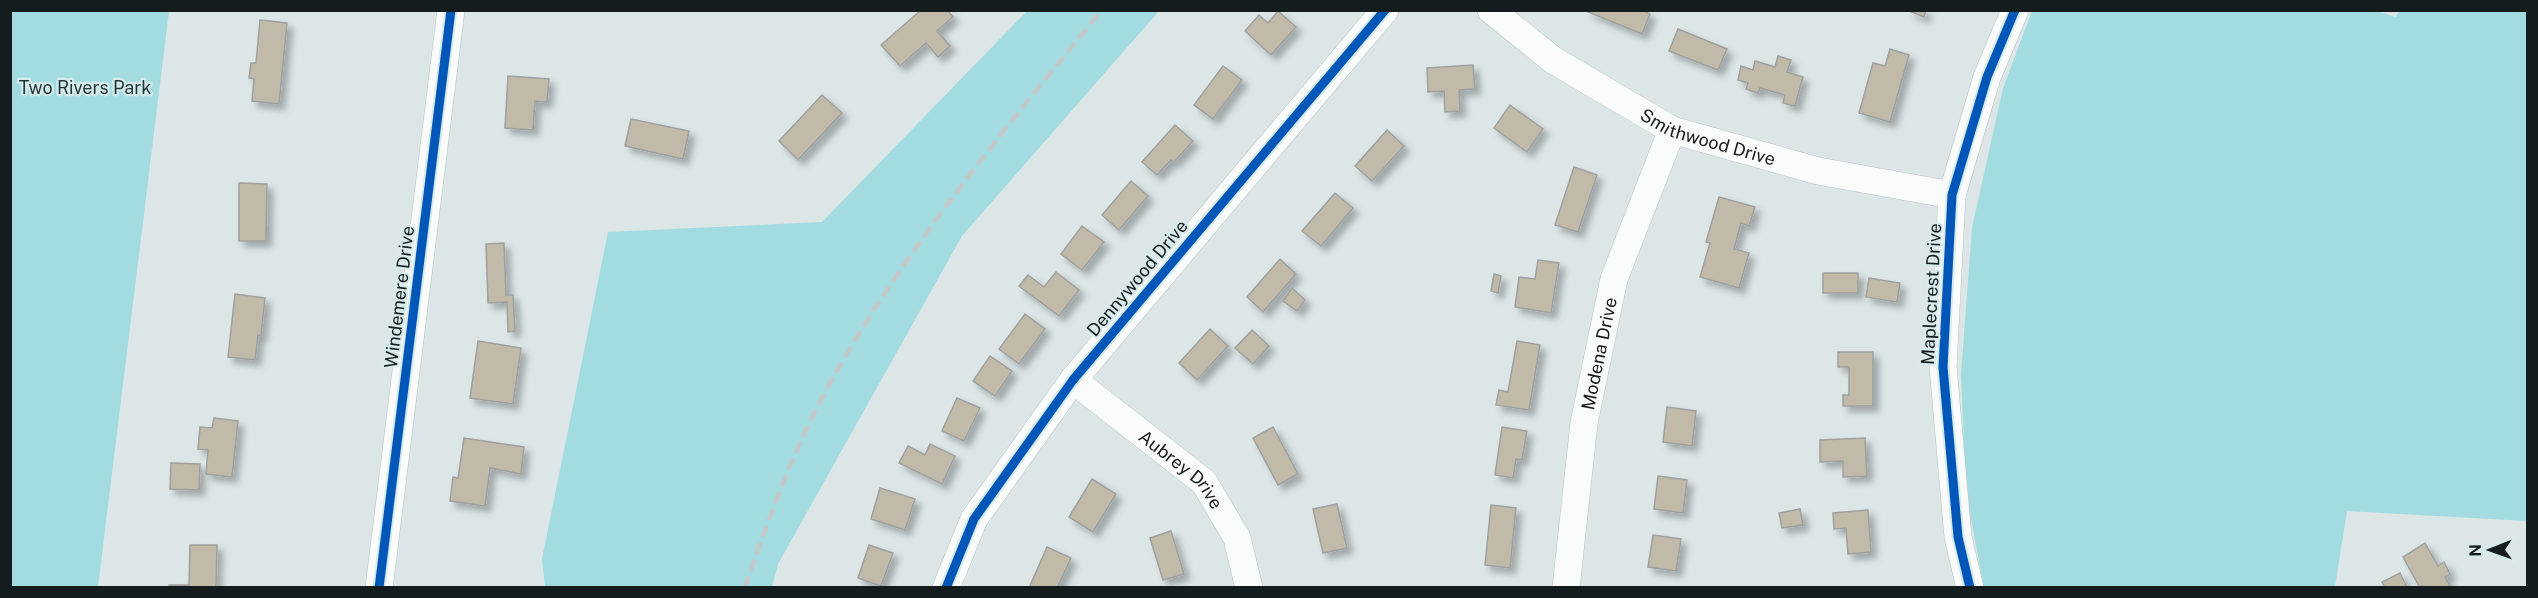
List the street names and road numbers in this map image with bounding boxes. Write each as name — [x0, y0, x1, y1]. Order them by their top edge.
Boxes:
street label: Smithwood Drive — [1637, 103, 1778, 169]
street label: Dennywood Drive — [1082, 216, 1192, 340]
street label: Maplecrest Drive — [1917, 223, 1945, 365]
street label: Windemere Drive — [380, 225, 418, 369]
street label: Modena Drive — [1577, 295, 1620, 412]
street label: Aubrey Drive — [1135, 425, 1228, 512]

